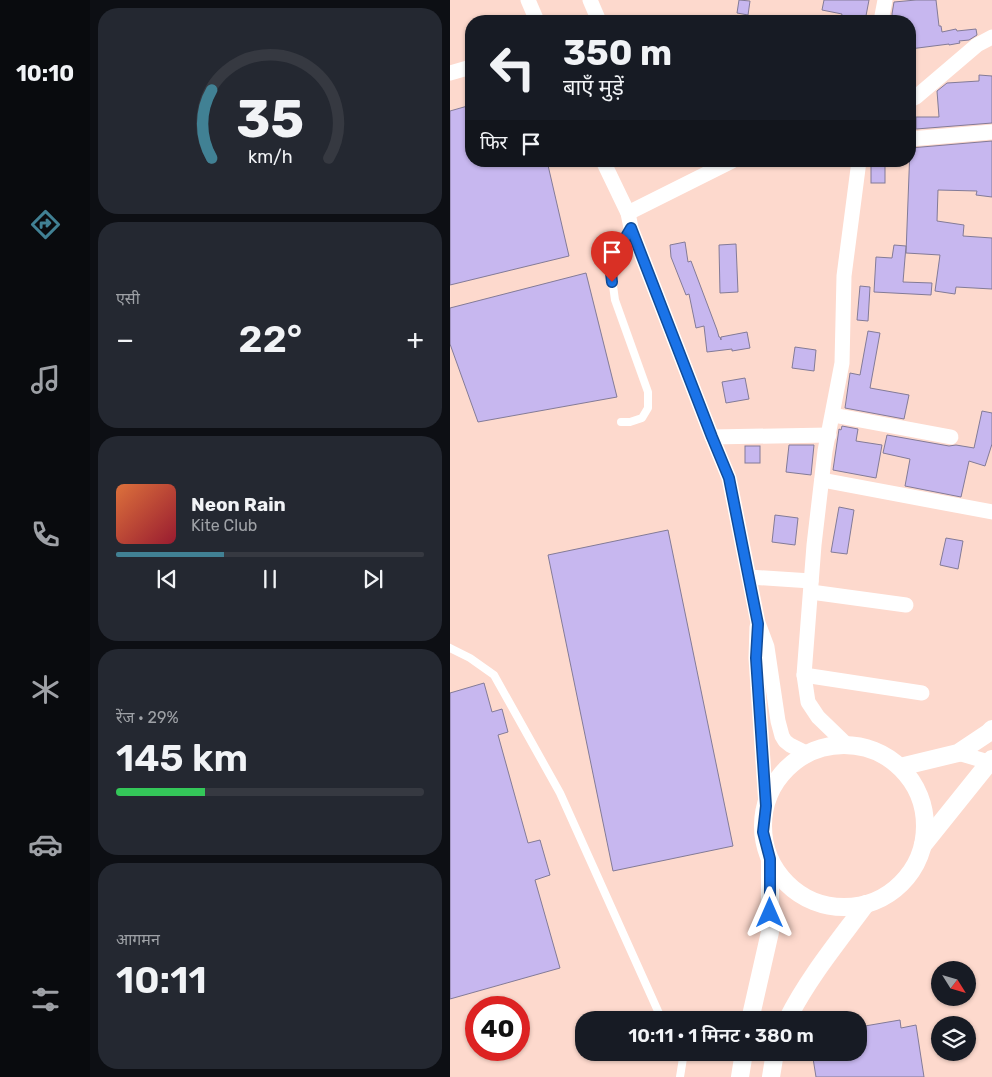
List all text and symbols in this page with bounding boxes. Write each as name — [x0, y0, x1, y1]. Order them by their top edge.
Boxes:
text: 350 m — [563, 32, 672, 74]
icon: left — [480, 35, 545, 100]
text: 10:10 — [16, 60, 74, 87]
text: बाएँ मुड़ें — [563, 74, 624, 101]
text: 35 — [236, 88, 304, 150]
icon: arrive — [517, 130, 545, 158]
text: फिर — [480, 131, 507, 154]
text: km/h — [248, 146, 292, 167]
icon: directions — [28, 207, 63, 242]
pin — [591, 231, 633, 282]
icon: arrive — [598, 238, 626, 266]
text: एसी — [116, 289, 140, 308]
text: 22° — [239, 316, 302, 362]
text: − — [116, 323, 134, 356]
text: + — [407, 323, 424, 356]
icon: music — [28, 362, 63, 397]
text: Neon Rain — [191, 493, 286, 516]
text: Kite Club — [191, 516, 257, 535]
icon: phone — [28, 517, 63, 552]
icon: previous — [153, 565, 181, 593]
icon: pause — [256, 565, 284, 593]
icon: next — [359, 565, 387, 593]
icon: climate — [28, 672, 63, 707]
text: रेंज · 29% — [116, 708, 179, 727]
text: 145 km — [116, 735, 248, 781]
icon: car — [28, 827, 63, 862]
position arrow — [743, 886, 795, 938]
text: आगमन — [116, 930, 160, 949]
text: 10:11 — [116, 957, 207, 1003]
north arrow — [931, 961, 976, 1006]
map controls — [931, 961, 976, 1061]
icon: filters — [28, 982, 63, 1017]
speed limit sign: 40 — [465, 996, 530, 1061]
button: layers — [931, 1016, 976, 1061]
text: 10:11 · 1 मिनट · 380 m — [628, 1024, 814, 1047]

